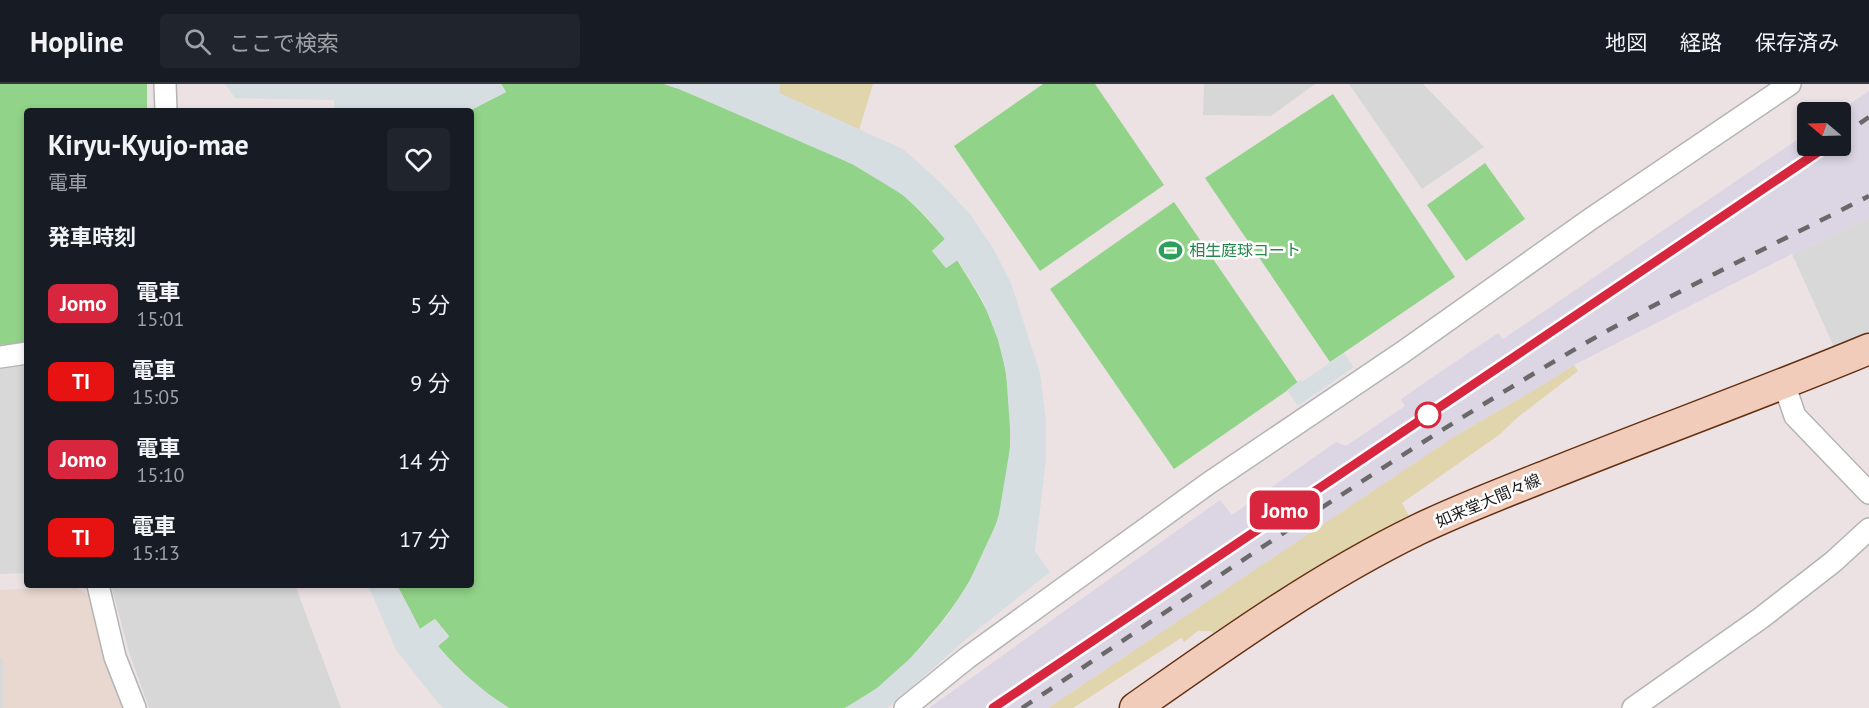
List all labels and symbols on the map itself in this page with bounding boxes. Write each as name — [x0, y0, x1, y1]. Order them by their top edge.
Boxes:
north arrow — [1797, 102, 1851, 156]
sports icon: 相生庭球コート — [1158, 237, 1184, 263]
place label: 相生庭球コート — [1189, 240, 1301, 260]
unlabelled marker — [1415, 402, 1441, 428]
street label: 如来堂大間々線 — [1433, 469, 1543, 531]
line badge: Jomo — [1243, 490, 1327, 530]

